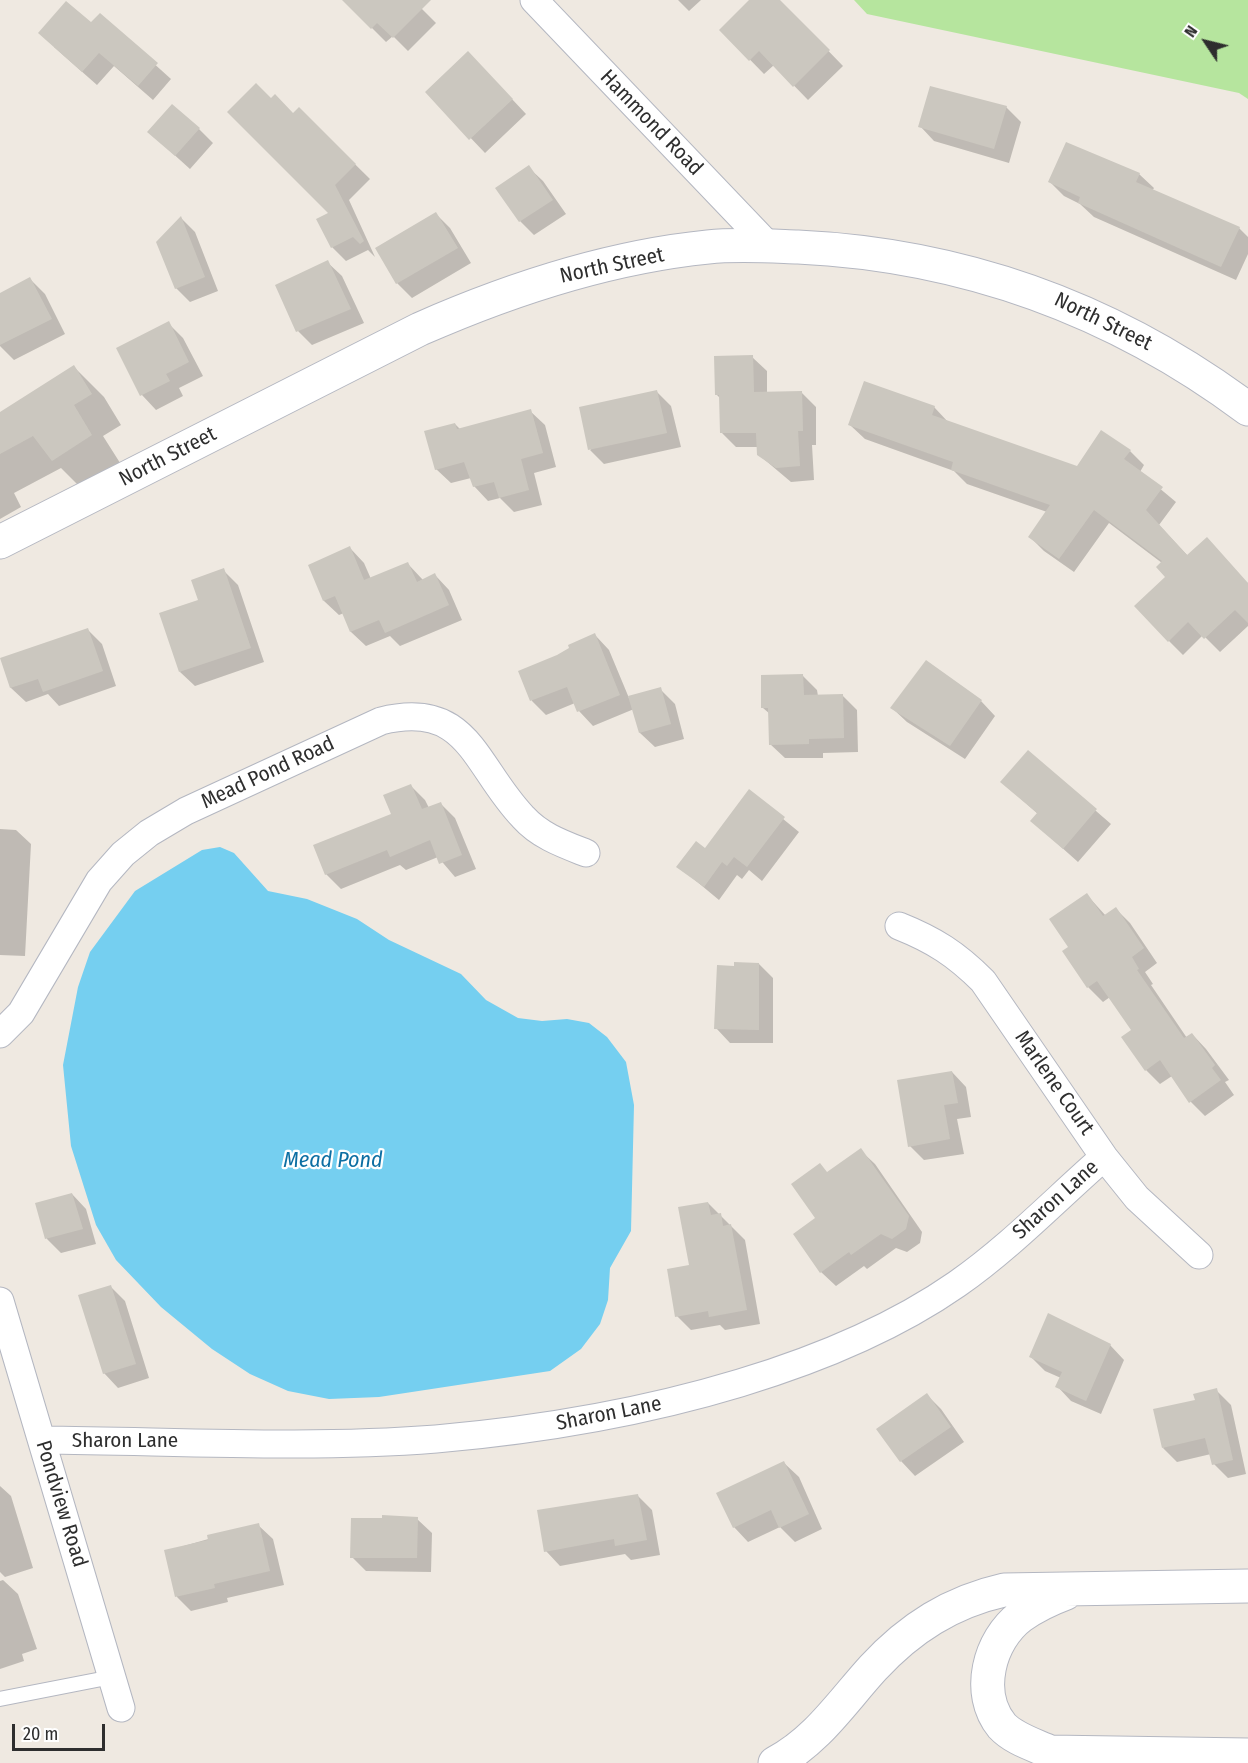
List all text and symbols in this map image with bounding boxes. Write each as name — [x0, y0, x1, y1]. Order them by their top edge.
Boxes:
north arrow — [1176, 12, 1236, 72]
text: N — [1180, 22, 1201, 41]
street label: Hammond Road — [594, 65, 708, 181]
street label: North Street — [558, 243, 666, 289]
street label: North Street — [1050, 288, 1156, 356]
street label: North Street — [115, 422, 221, 492]
street label: Mead Pond Road — [198, 731, 338, 815]
street label: Marlene Court — [1009, 1026, 1099, 1140]
water label: Mead Pond — [283, 1148, 383, 1174]
street label: Sharon Lane — [1008, 1155, 1104, 1245]
street label: Sharon Lane — [554, 1391, 664, 1437]
street label: Sharon Lane — [72, 1428, 178, 1454]
street label: Pondview Road — [30, 1438, 92, 1570]
scale bar — [15, 1712, 108, 1750]
text: 20 m — [23, 1723, 58, 1745]

